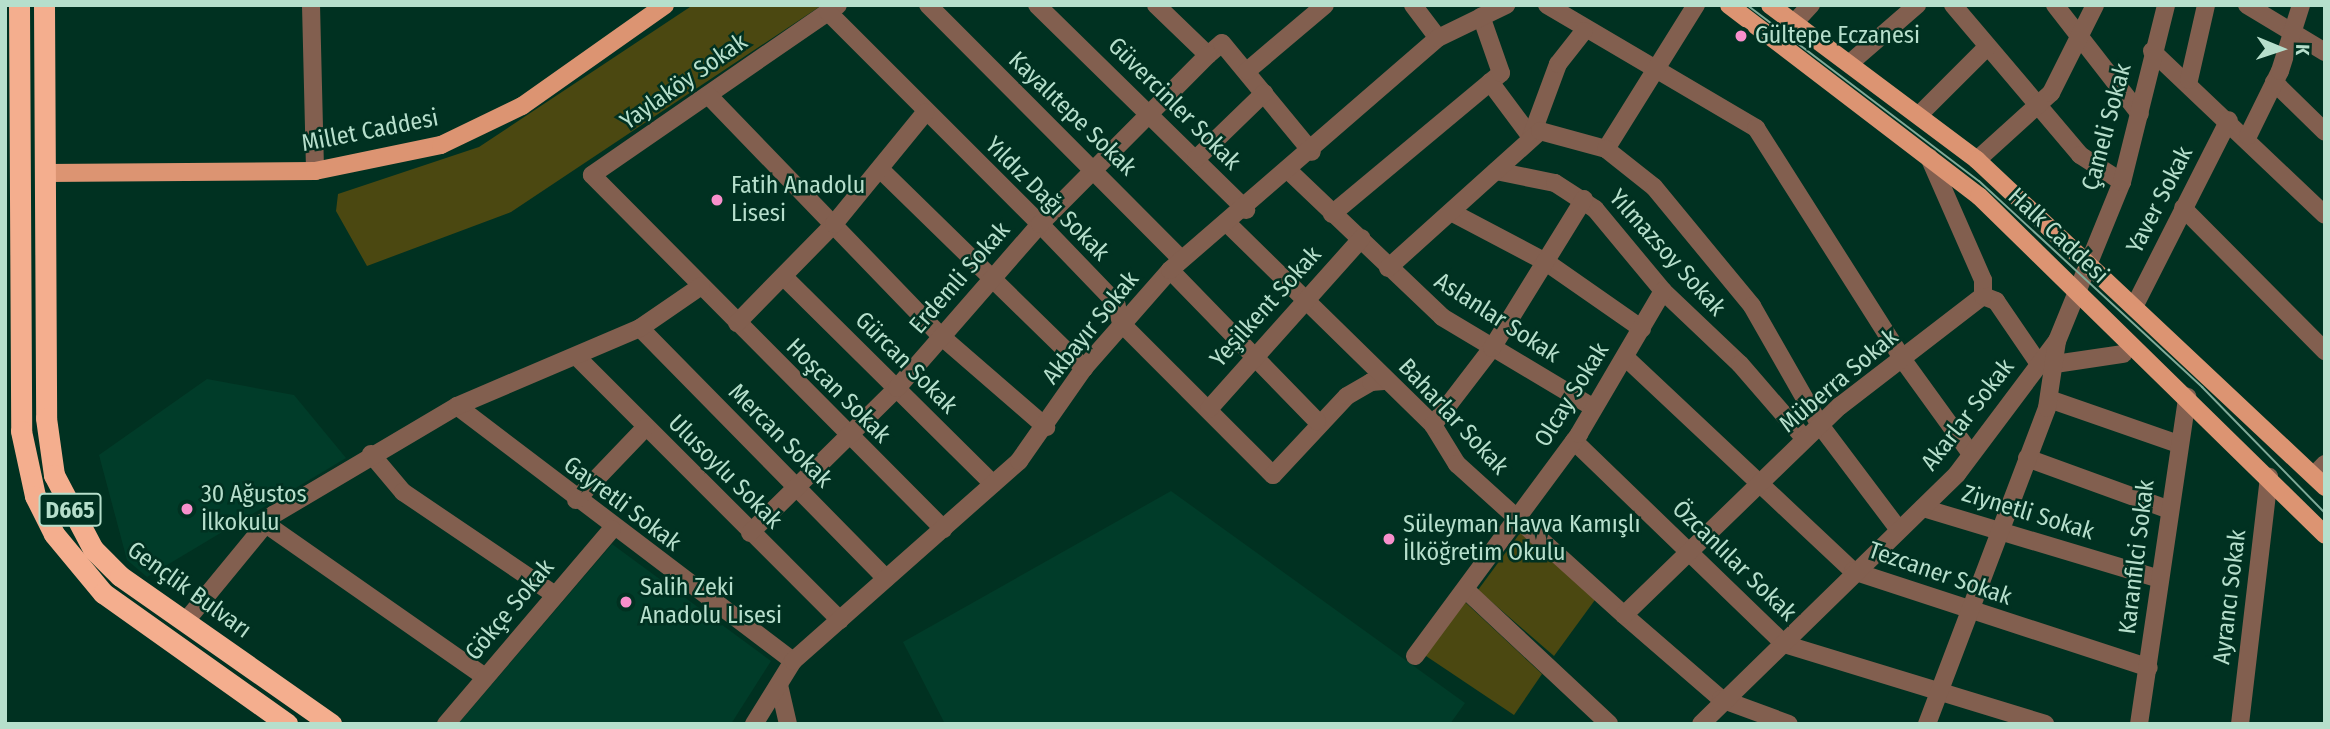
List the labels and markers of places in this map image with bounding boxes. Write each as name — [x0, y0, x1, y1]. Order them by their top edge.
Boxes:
place label: Gültepe Eczanesi — [1755, 22, 1920, 50]
marker: Gültepe Eczanesi — [1733, 28, 1749, 44]
place label: Fatih Anadolu Lisesi — [731, 172, 865, 228]
marker: Fatih Anadolu Lisesi — [709, 192, 725, 208]
place label: 30 Ağustos İlkokulu — [201, 481, 307, 537]
marker: 30 Ağustos İlkokulu — [179, 501, 195, 517]
place label: Süleyman Havva Kamışlı İlköğretim Okulu — [1403, 511, 1640, 567]
marker: Süleyman Havva Kamışlı İlköğretim Okulu — [1381, 531, 1397, 547]
place label: Salih Zeki Anadolu Lisesi — [640, 574, 782, 630]
marker: Salih Zeki Anadolu Lisesi — [618, 594, 634, 610]

